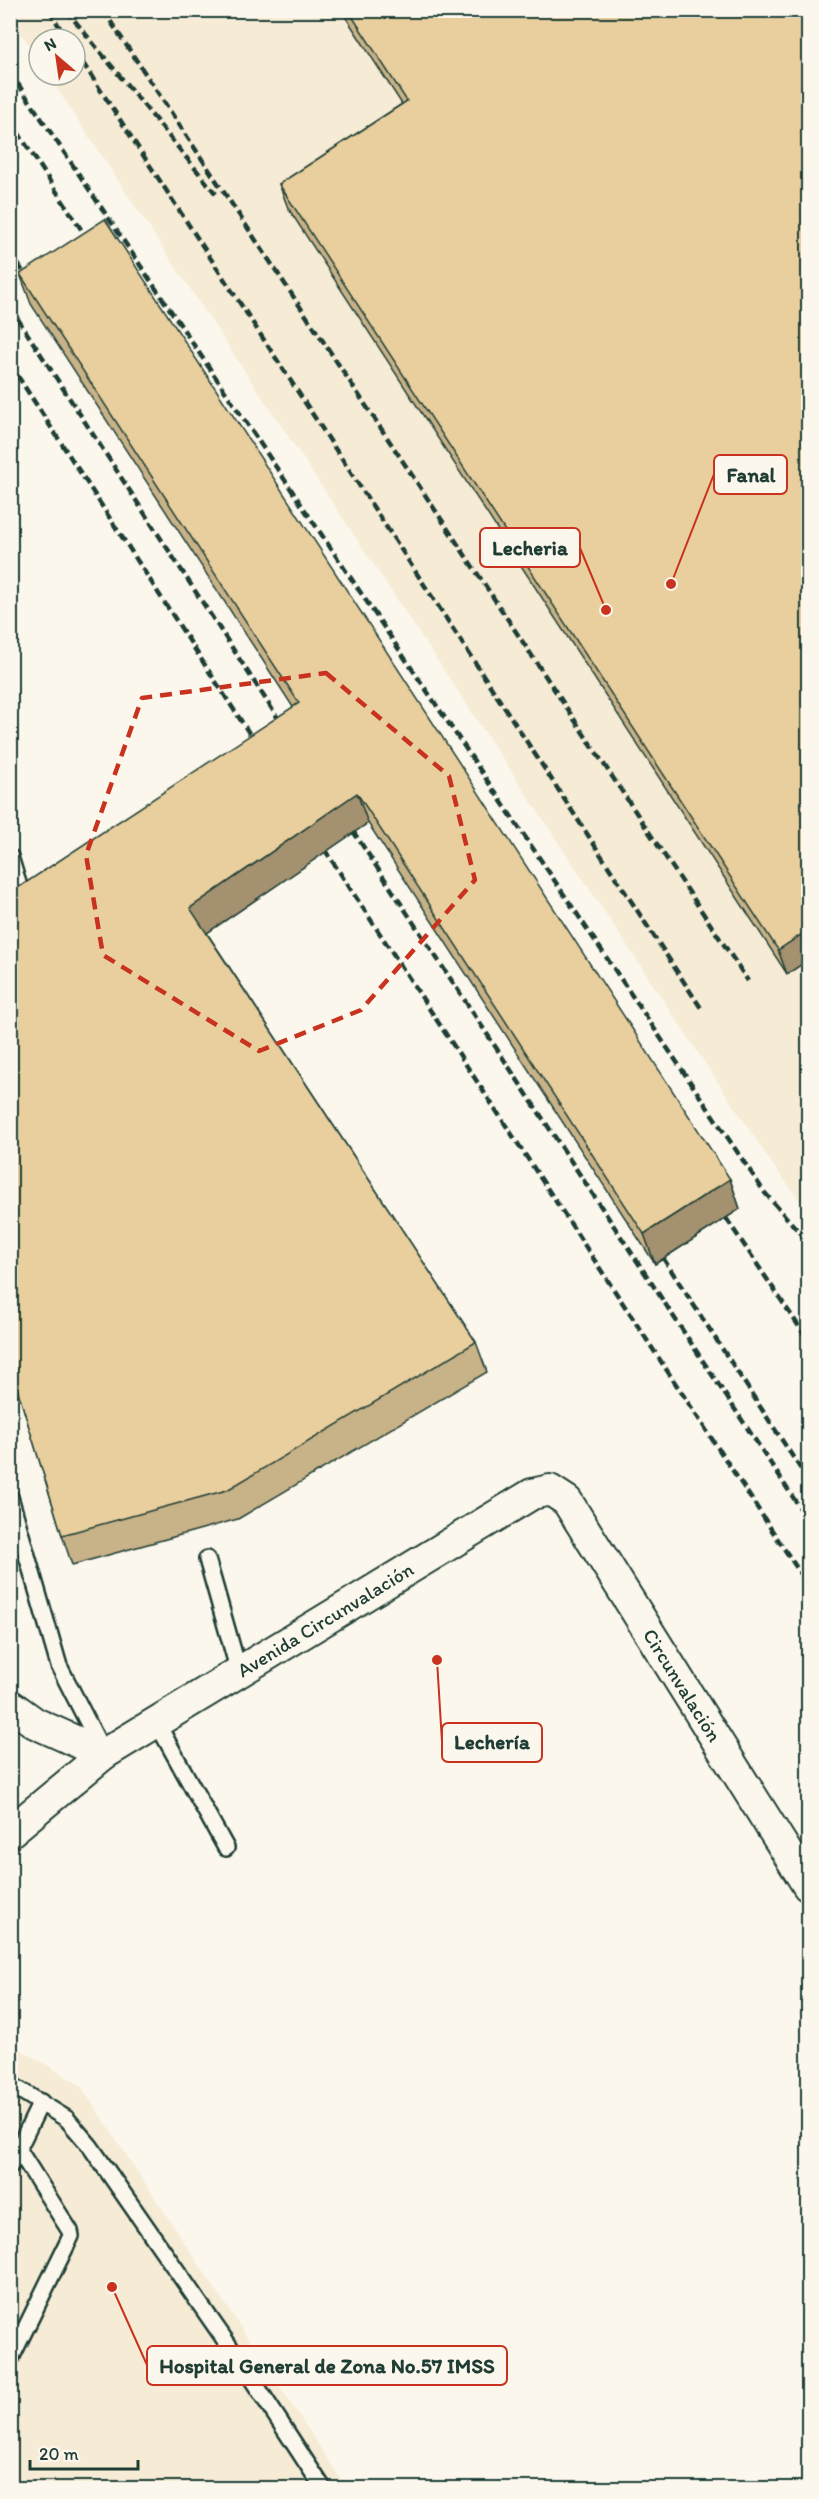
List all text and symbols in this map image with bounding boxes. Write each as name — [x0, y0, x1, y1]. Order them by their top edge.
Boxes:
north arrow — [27, 27, 87, 87]
text: N — [41, 33, 59, 55]
callout: Fanal — [714, 455, 787, 494]
text: Fanal — [726, 462, 777, 487]
callout: Lecheria — [480, 528, 580, 567]
text: Lecheria — [492, 535, 569, 560]
street label: Avenida Circunvalación — [233, 1557, 418, 1682]
street label: Circunvalación — [638, 1624, 727, 1746]
callout: Lechería — [442, 1723, 542, 1762]
text: Lechería — [454, 1729, 531, 1754]
callout: Hospital General de Zona No.57 IMSS — [147, 2346, 507, 2385]
text: Hospital General de Zona No.57 IMSS — [159, 2353, 495, 2379]
scale bar — [30, 2433, 138, 2471]
text: 20 m — [39, 2443, 79, 2465]

